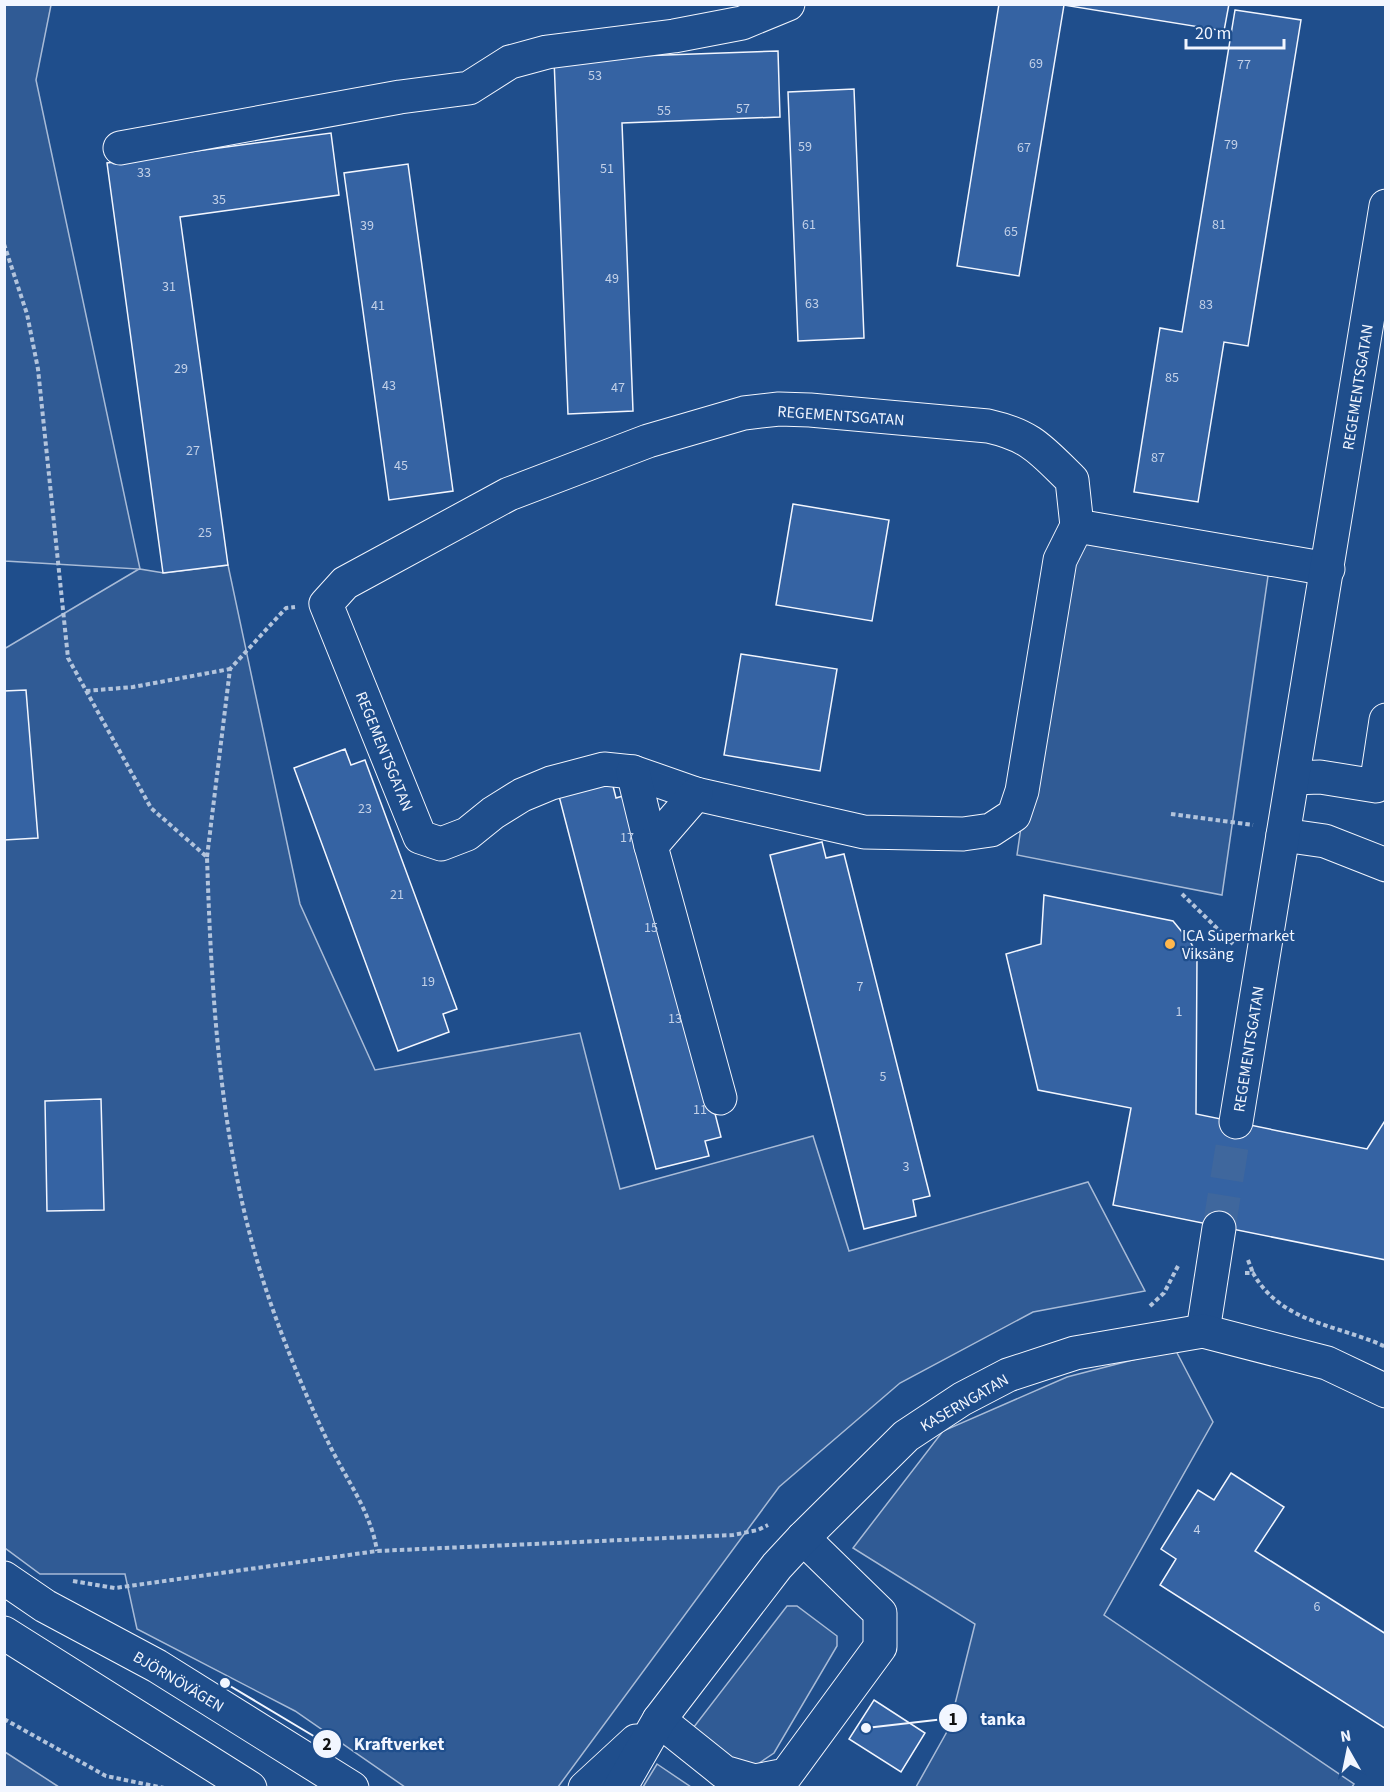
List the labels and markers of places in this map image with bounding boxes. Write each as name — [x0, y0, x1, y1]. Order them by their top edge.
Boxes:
place label: ICA Supermarket Viksäng — [1182, 925, 1295, 965]
marker: ICA Supermarket Viksäng — [1163, 937, 1177, 951]
callout: tanka — [938, 1700, 1038, 1736]
callout: Kraftverket — [312, 1726, 457, 1762]

